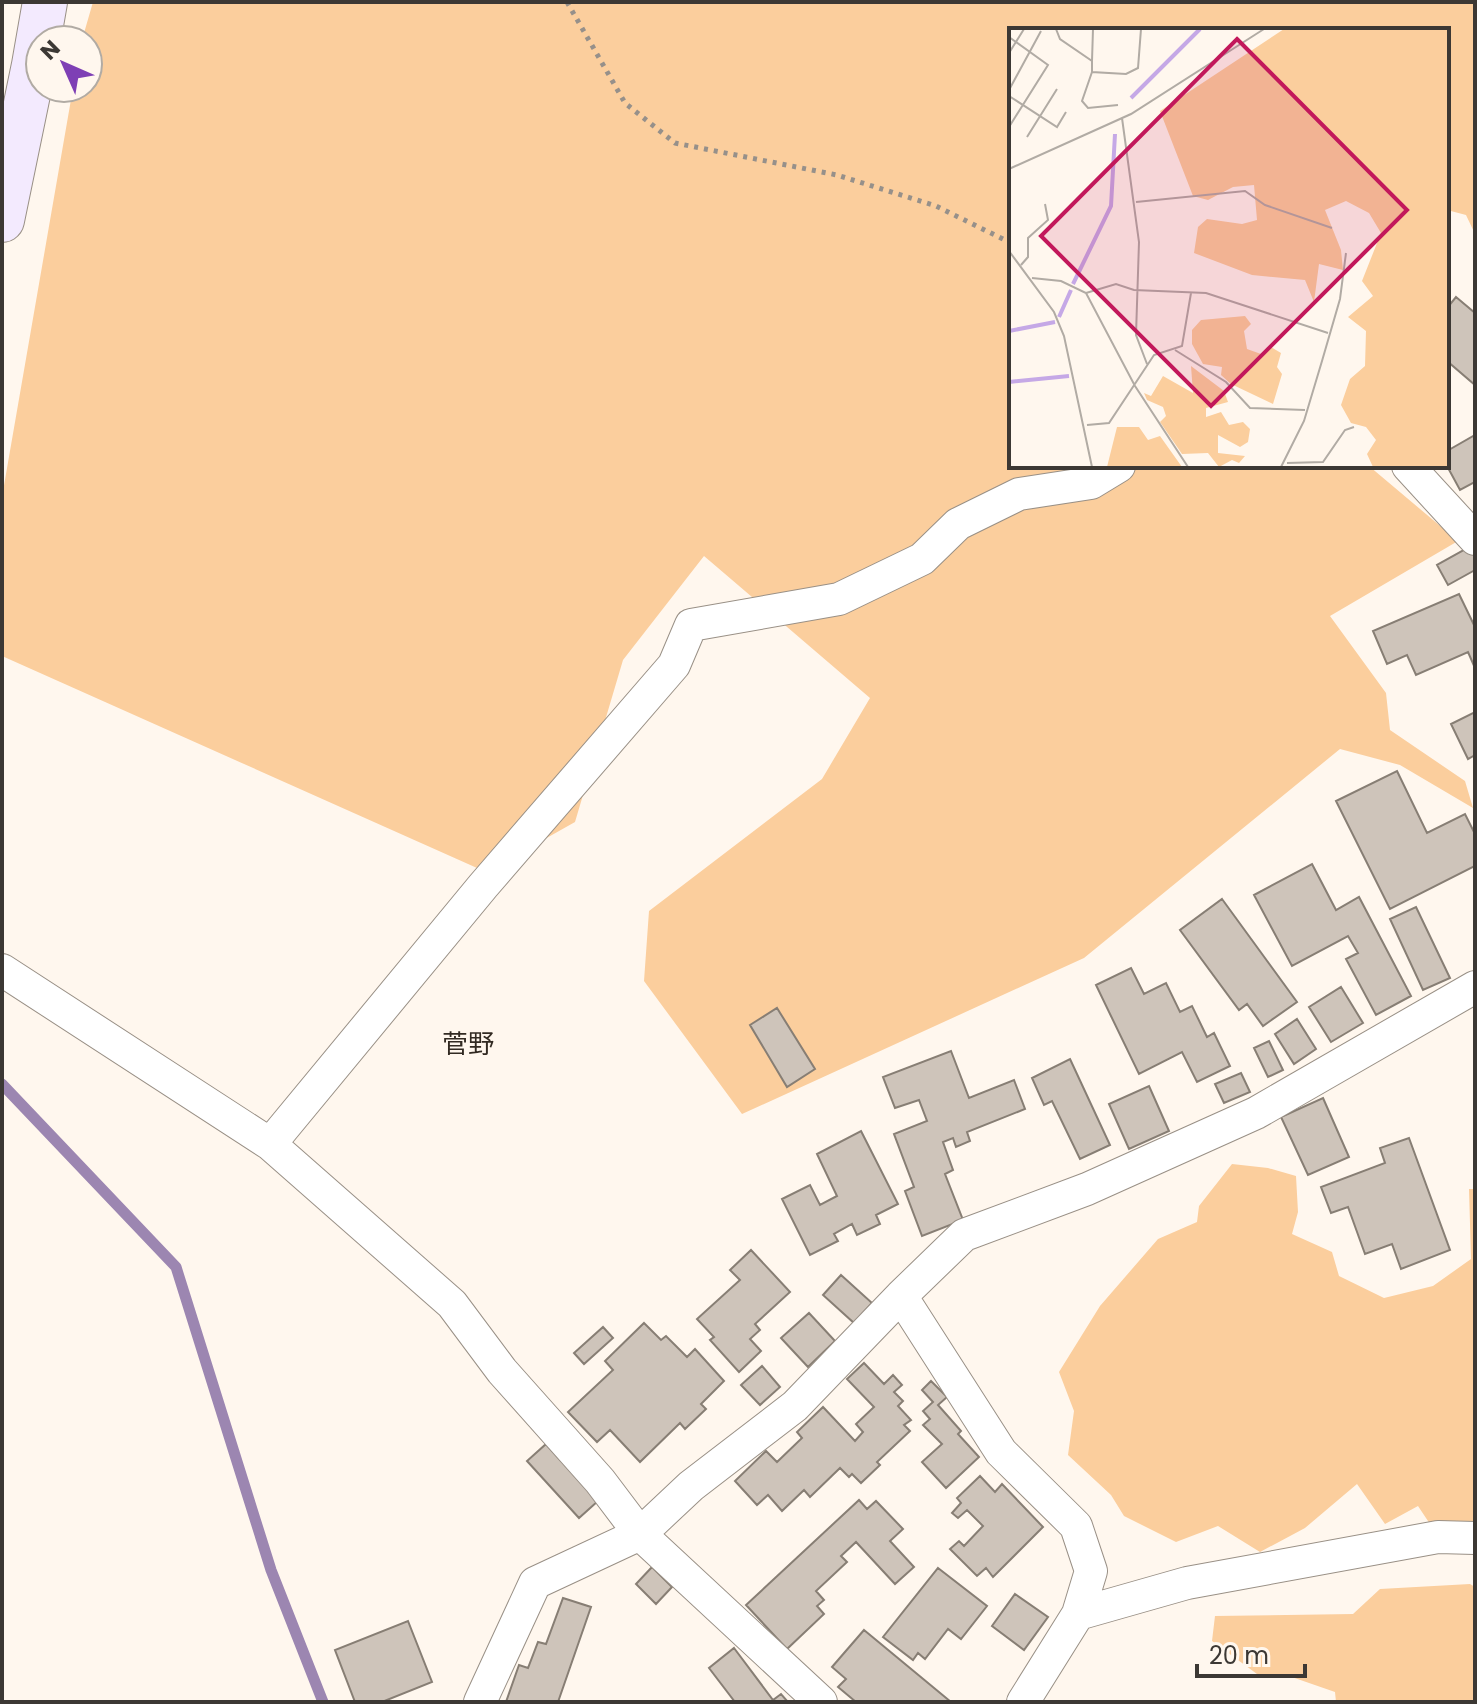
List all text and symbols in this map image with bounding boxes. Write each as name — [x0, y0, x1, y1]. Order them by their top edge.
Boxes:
north arrow — [24, 24, 104, 104]
inset map — [1009, 28, 1449, 468]
text: N — [33, 33, 67, 67]
district label: 菅野 — [442, 1026, 494, 1062]
scale bar — [1197, 1628, 1305, 1678]
text: 20 m — [1209, 1639, 1269, 1672]

